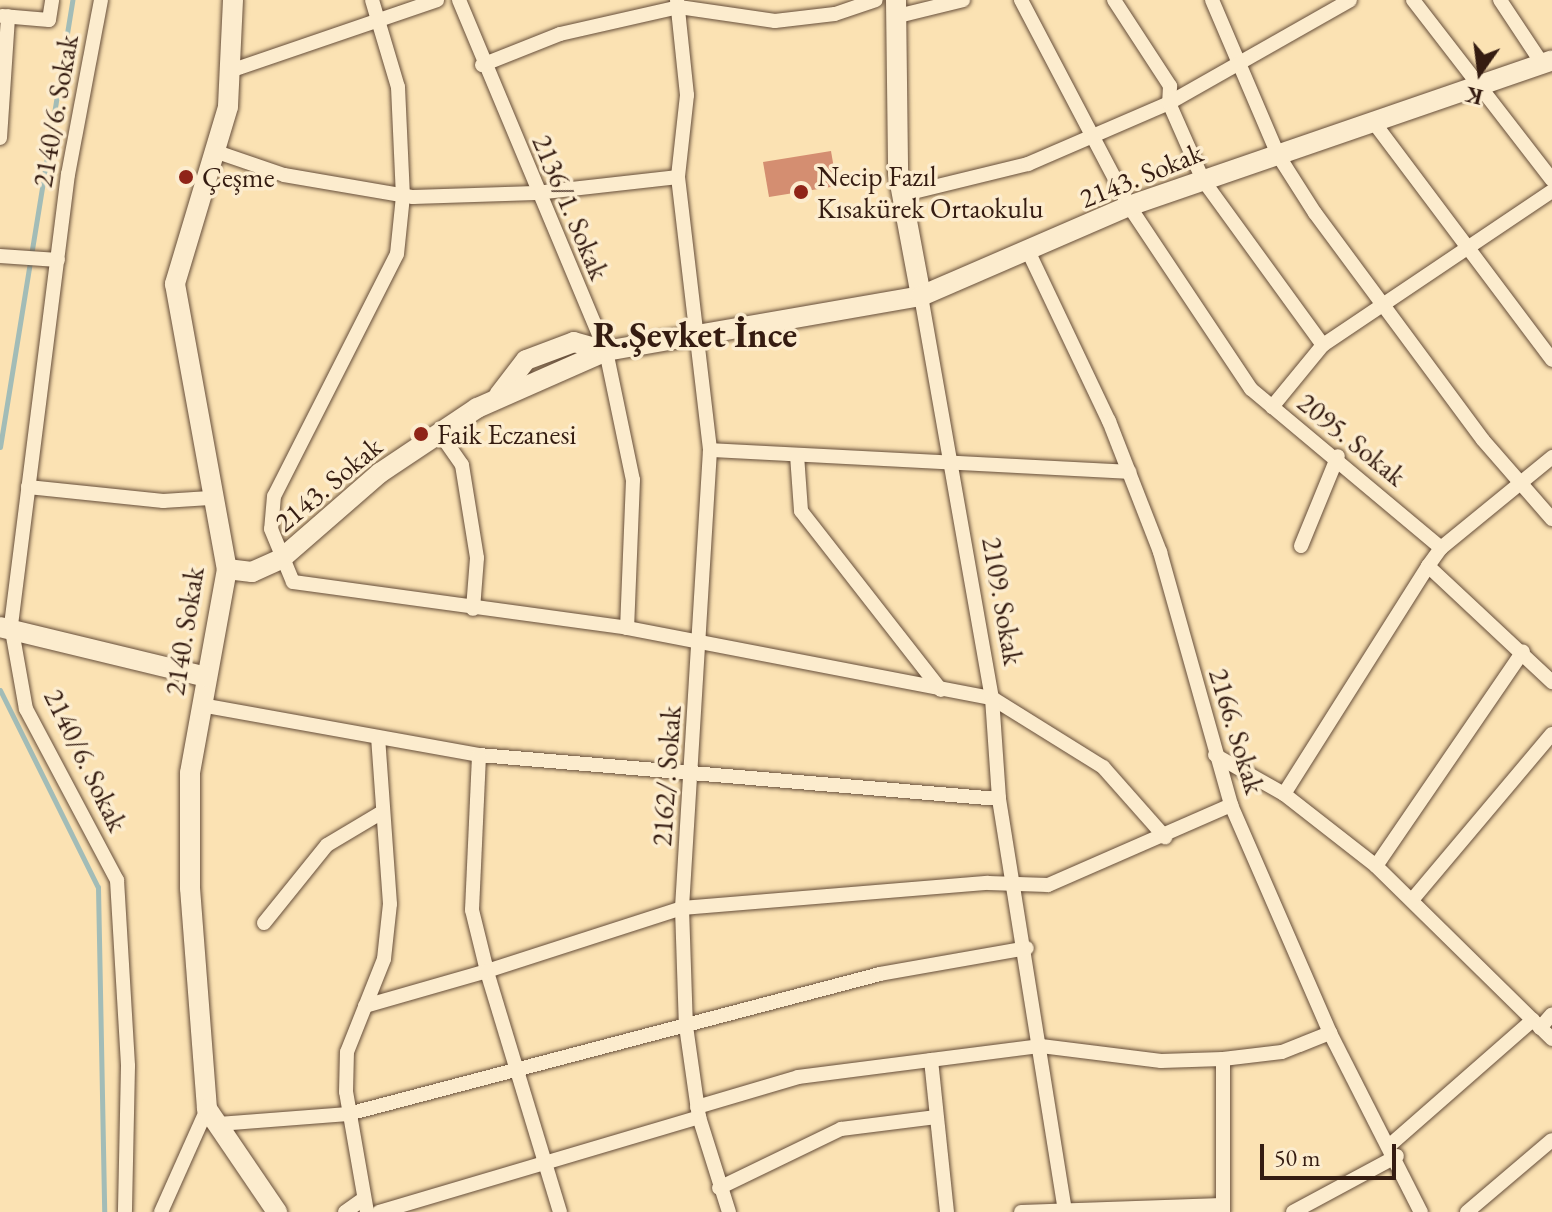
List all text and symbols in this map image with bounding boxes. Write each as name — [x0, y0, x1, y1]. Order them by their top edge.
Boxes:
street label: 2140/6. Sokak — [25, 32, 85, 190]
north arrow — [1440, 32, 1520, 112]
text: K — [1462, 80, 1486, 112]
street label: 2136/1. Sokak — [525, 129, 617, 285]
street label: 2143. Sokak — [1075, 135, 1207, 215]
place label: Necip Fazıl Kısakürek Ortaokulu — [817, 159, 1044, 225]
place label: Çeşme — [202, 160, 275, 194]
marker: Çeşme — [177, 168, 195, 186]
marker: Necip Fazıl Kısakürek Ortaokulu — [792, 183, 810, 201]
district label: R.Şevket İnce — [593, 313, 797, 357]
street label: 2095. Sokak — [1291, 385, 1413, 493]
place label: Faik Eczanesi — [437, 417, 576, 451]
marker: Faik Eczanesi — [412, 425, 430, 443]
street label: 2143. Sokak — [268, 429, 388, 539]
street label: 2109. Sokak — [975, 534, 1031, 668]
street label: 2140. Sokak — [157, 564, 211, 698]
street label: 2166. Sokak — [1202, 664, 1272, 798]
street label: 2140/6. Sokak — [37, 683, 135, 837]
street label: 2162/. Sokak — [644, 705, 688, 847]
scale bar — [1264, 1128, 1400, 1178]
text: 50 m — [1274, 1142, 1321, 1173]

